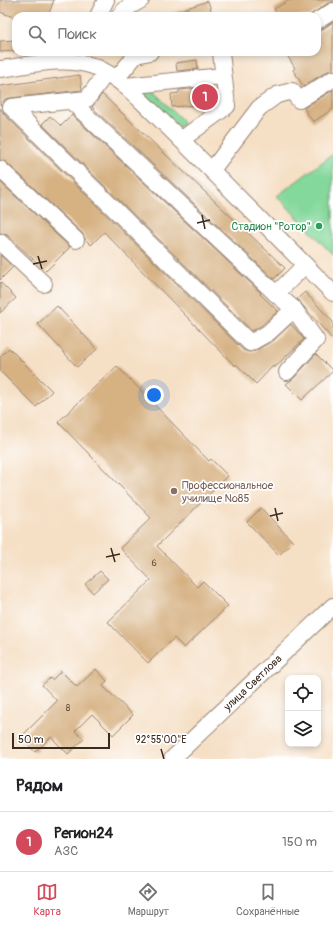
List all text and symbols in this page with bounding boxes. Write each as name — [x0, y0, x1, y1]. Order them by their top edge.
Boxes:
search box — [12, 12, 321, 56]
icon: search — [26, 23, 48, 45]
text: Поиск — [58, 25, 97, 44]
pin: 1 — [192, 82, 218, 112]
place label: Стадион "Ротор" — [231, 220, 311, 233]
marker: Стадион "Ротор" — [314, 221, 324, 231]
your location — [144, 385, 164, 405]
place label: Профессиональное училище №85 — [181, 479, 274, 505]
marker: Профессиональное училище №85 — [169, 486, 179, 496]
house number: 6 — [151, 558, 157, 569]
street label: улица Светлова — [220, 652, 284, 714]
map controls — [285, 675, 321, 747]
button: locate — [285, 675, 321, 711]
house number: 8 — [66, 703, 71, 714]
button: layers — [285, 711, 321, 747]
scale bar — [12, 731, 110, 750]
text: 50 m — [18, 733, 44, 746]
text: 92°55'00"E — [136, 734, 186, 746]
text: Рядом — [16, 775, 63, 796]
text: Регион24 — [54, 824, 113, 843]
text: 1 — [26, 834, 32, 850]
text: 150 m — [282, 834, 317, 850]
text: АЗС — [54, 843, 78, 859]
tab: Карта — [33, 881, 61, 918]
tab: Маршрут — [128, 881, 169, 918]
tab: Сохранённые — [236, 881, 300, 918]

